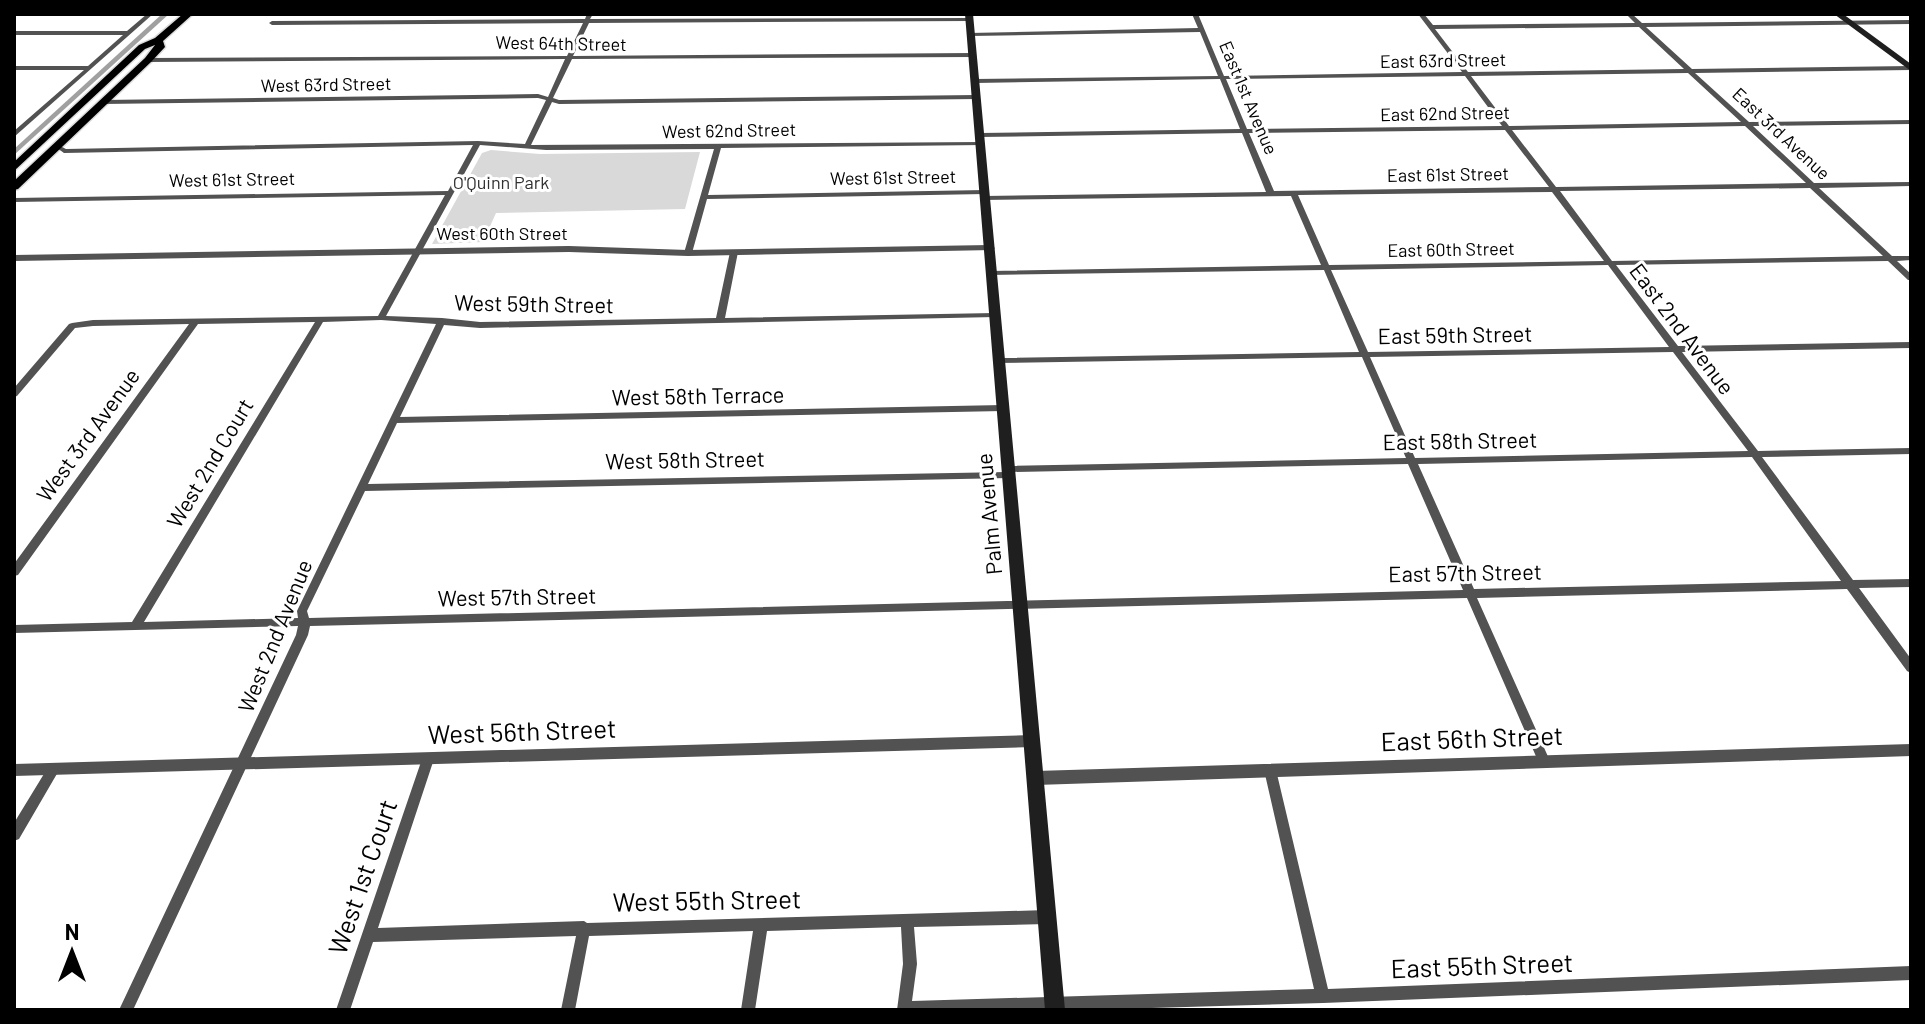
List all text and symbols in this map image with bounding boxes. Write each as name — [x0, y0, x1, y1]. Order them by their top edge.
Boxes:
street label: West 64th Street — [495, 31, 627, 55]
street label: East 1st Avenue — [1215, 38, 1283, 158]
street label: East 63rd Street — [1380, 48, 1506, 72]
street label: West 63rd Street — [260, 72, 392, 96]
street label: East 3rd Avenue — [1728, 83, 1835, 184]
street label: East 62nd Street — [1380, 101, 1510, 125]
street label: West 62nd Street — [662, 118, 796, 142]
street label: East 61st Street — [1387, 162, 1509, 186]
street label: West 61st Street — [830, 165, 956, 189]
street label: West 61st Street — [169, 167, 295, 191]
park label: O'Quinn Park — [453, 171, 549, 193]
street label: West 60th Street — [436, 222, 568, 244]
street label: East 60th Street — [1387, 237, 1515, 261]
street label: East 2nd Avenue — [1625, 258, 1741, 399]
street label: West 59th Street — [454, 289, 614, 317]
street label: East 59th Street — [1377, 320, 1533, 348]
street label: West 3rd Avenue — [30, 363, 144, 506]
street label: West 58th Terrace — [611, 380, 785, 410]
street label: West 2nd Court — [160, 393, 258, 532]
street label: East 58th Street — [1382, 426, 1538, 454]
street label: West 58th Street — [605, 445, 765, 473]
street label: Palm Avenue — [970, 452, 1006, 576]
street label: West 2nd Avenue — [232, 555, 317, 716]
street label: East 57th Street — [1388, 558, 1542, 586]
street label: West 57th Street — [437, 582, 597, 610]
street label: West 56th Street — [427, 712, 617, 749]
street label: East 56th Street — [1380, 719, 1564, 756]
street label: West 1st Court — [321, 795, 403, 958]
street label: West 55th Street — [612, 882, 802, 917]
north arrow — [32, 912, 112, 992]
text: N — [65, 918, 79, 944]
street label: East 55th Street — [1390, 946, 1574, 983]

